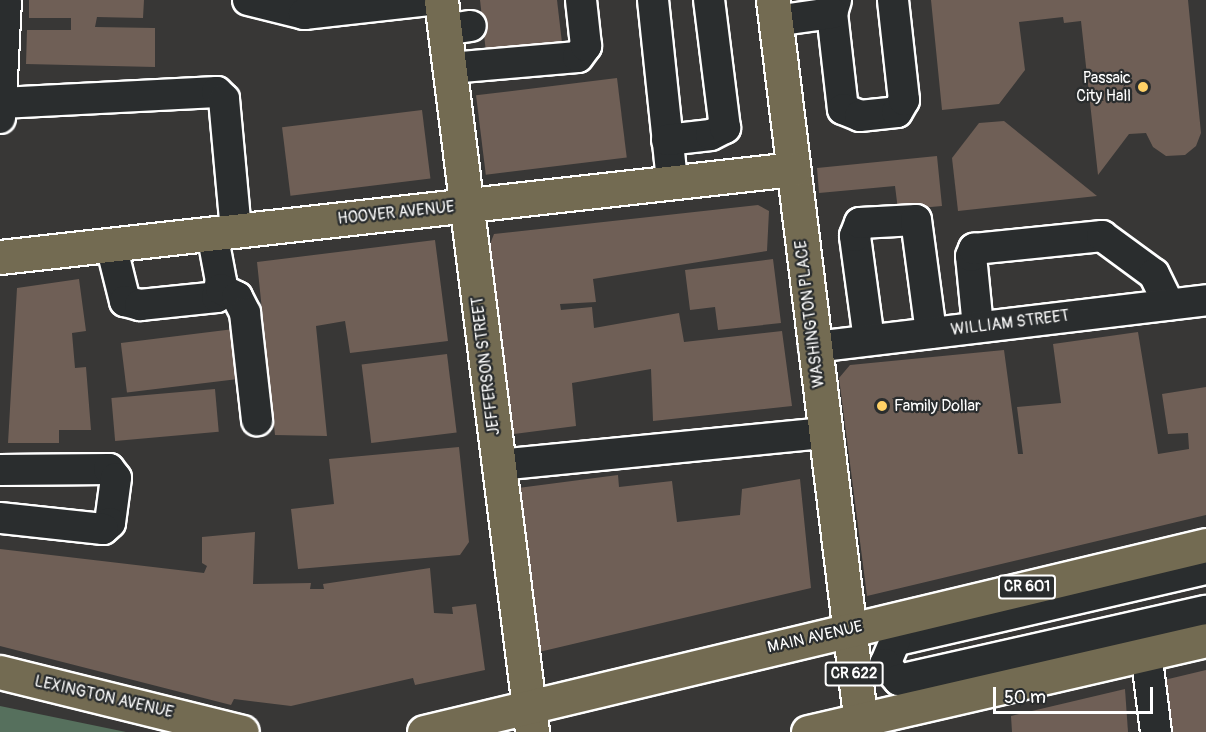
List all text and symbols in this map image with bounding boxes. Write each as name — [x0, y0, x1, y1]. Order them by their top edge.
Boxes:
place label: Passaic City Hall — [1076, 68, 1131, 106]
marker: Passaic City Hall — [1136, 80, 1150, 94]
street label: HOOVER AVENUE — [337, 197, 455, 229]
street label: WASHINGTON PLACE — [791, 239, 829, 389]
street label: JEFFERSON STREET — [468, 296, 504, 436]
street label: WILLIAM STREET — [950, 306, 1070, 340]
place label: Family Dollar — [894, 396, 981, 416]
marker: Family Dollar — [875, 399, 889, 413]
road number: CR 601 — [997, 575, 1057, 599]
street label: MAIN AVENUE — [766, 617, 864, 657]
road number: CR 622 — [824, 662, 884, 686]
street label: LEXINGTON AVENUE — [33, 672, 175, 722]
scale bar — [996, 675, 1156, 713]
text: 50 m — [1004, 686, 1046, 709]

